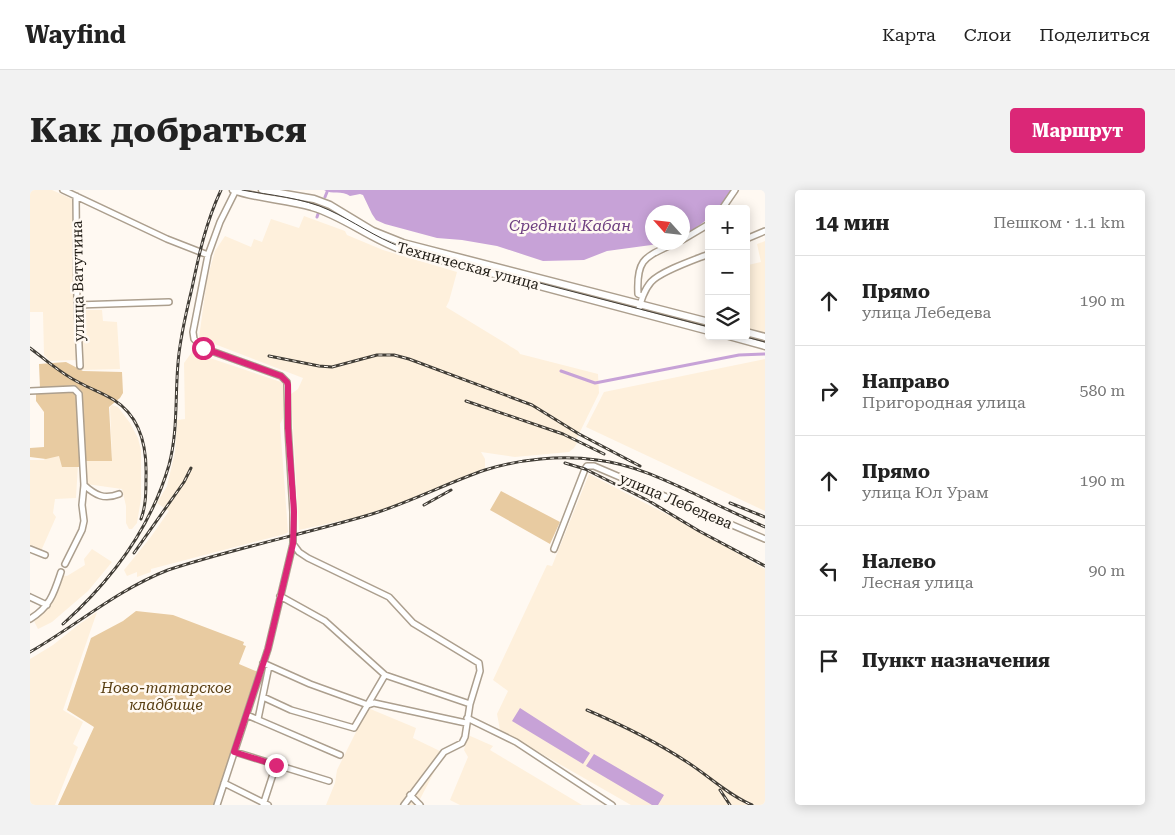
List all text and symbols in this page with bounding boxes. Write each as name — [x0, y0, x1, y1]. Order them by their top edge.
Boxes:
text: Wayfind — [25, 21, 126, 49]
text: Карта — [882, 24, 936, 45]
text: Слои — [964, 24, 1011, 45]
text: Поделиться — [1039, 24, 1150, 45]
button: Маршрут — [1010, 108, 1145, 153]
text: Как добраться — [30, 110, 307, 151]
north arrow — [645, 205, 690, 250]
map controls — [705, 205, 750, 340]
button: + — [705, 205, 750, 250]
text: 14 мин — [815, 211, 890, 235]
text: Пешком · 1.1 km — [993, 213, 1125, 232]
water label: Средний Кабан — [509, 216, 631, 235]
street label: улица Ватутина — [68, 220, 88, 342]
street label: Техническая улица — [395, 238, 541, 294]
button: − — [705, 250, 750, 295]
text: Прямо — [862, 280, 930, 303]
icon: ahead — [815, 287, 843, 315]
text: 190 m — [1079, 291, 1125, 310]
button: layers — [705, 295, 750, 340]
text: улица Лебедева — [862, 303, 991, 322]
route start — [192, 337, 215, 360]
text: Направо — [862, 370, 949, 393]
icon: right — [815, 377, 843, 405]
text: 580 m — [1079, 381, 1125, 400]
text: Пригородная улица — [862, 393, 1026, 412]
text: Прямо — [862, 460, 930, 483]
icon: ahead — [815, 467, 843, 495]
street label: улица Лебедева — [617, 469, 735, 533]
text: 190 m — [1079, 471, 1125, 490]
text: улица Юл Урам — [862, 483, 989, 502]
text: Налево — [862, 550, 936, 573]
icon: left — [815, 557, 843, 585]
text: 90 m — [1088, 561, 1125, 580]
text: Лесная улица — [862, 573, 973, 592]
icon: arrive — [815, 647, 843, 675]
text: Пункт назначения — [862, 649, 1050, 672]
park label: Ново-татарское кладбище — [100, 679, 232, 714]
route end — [265, 754, 288, 777]

